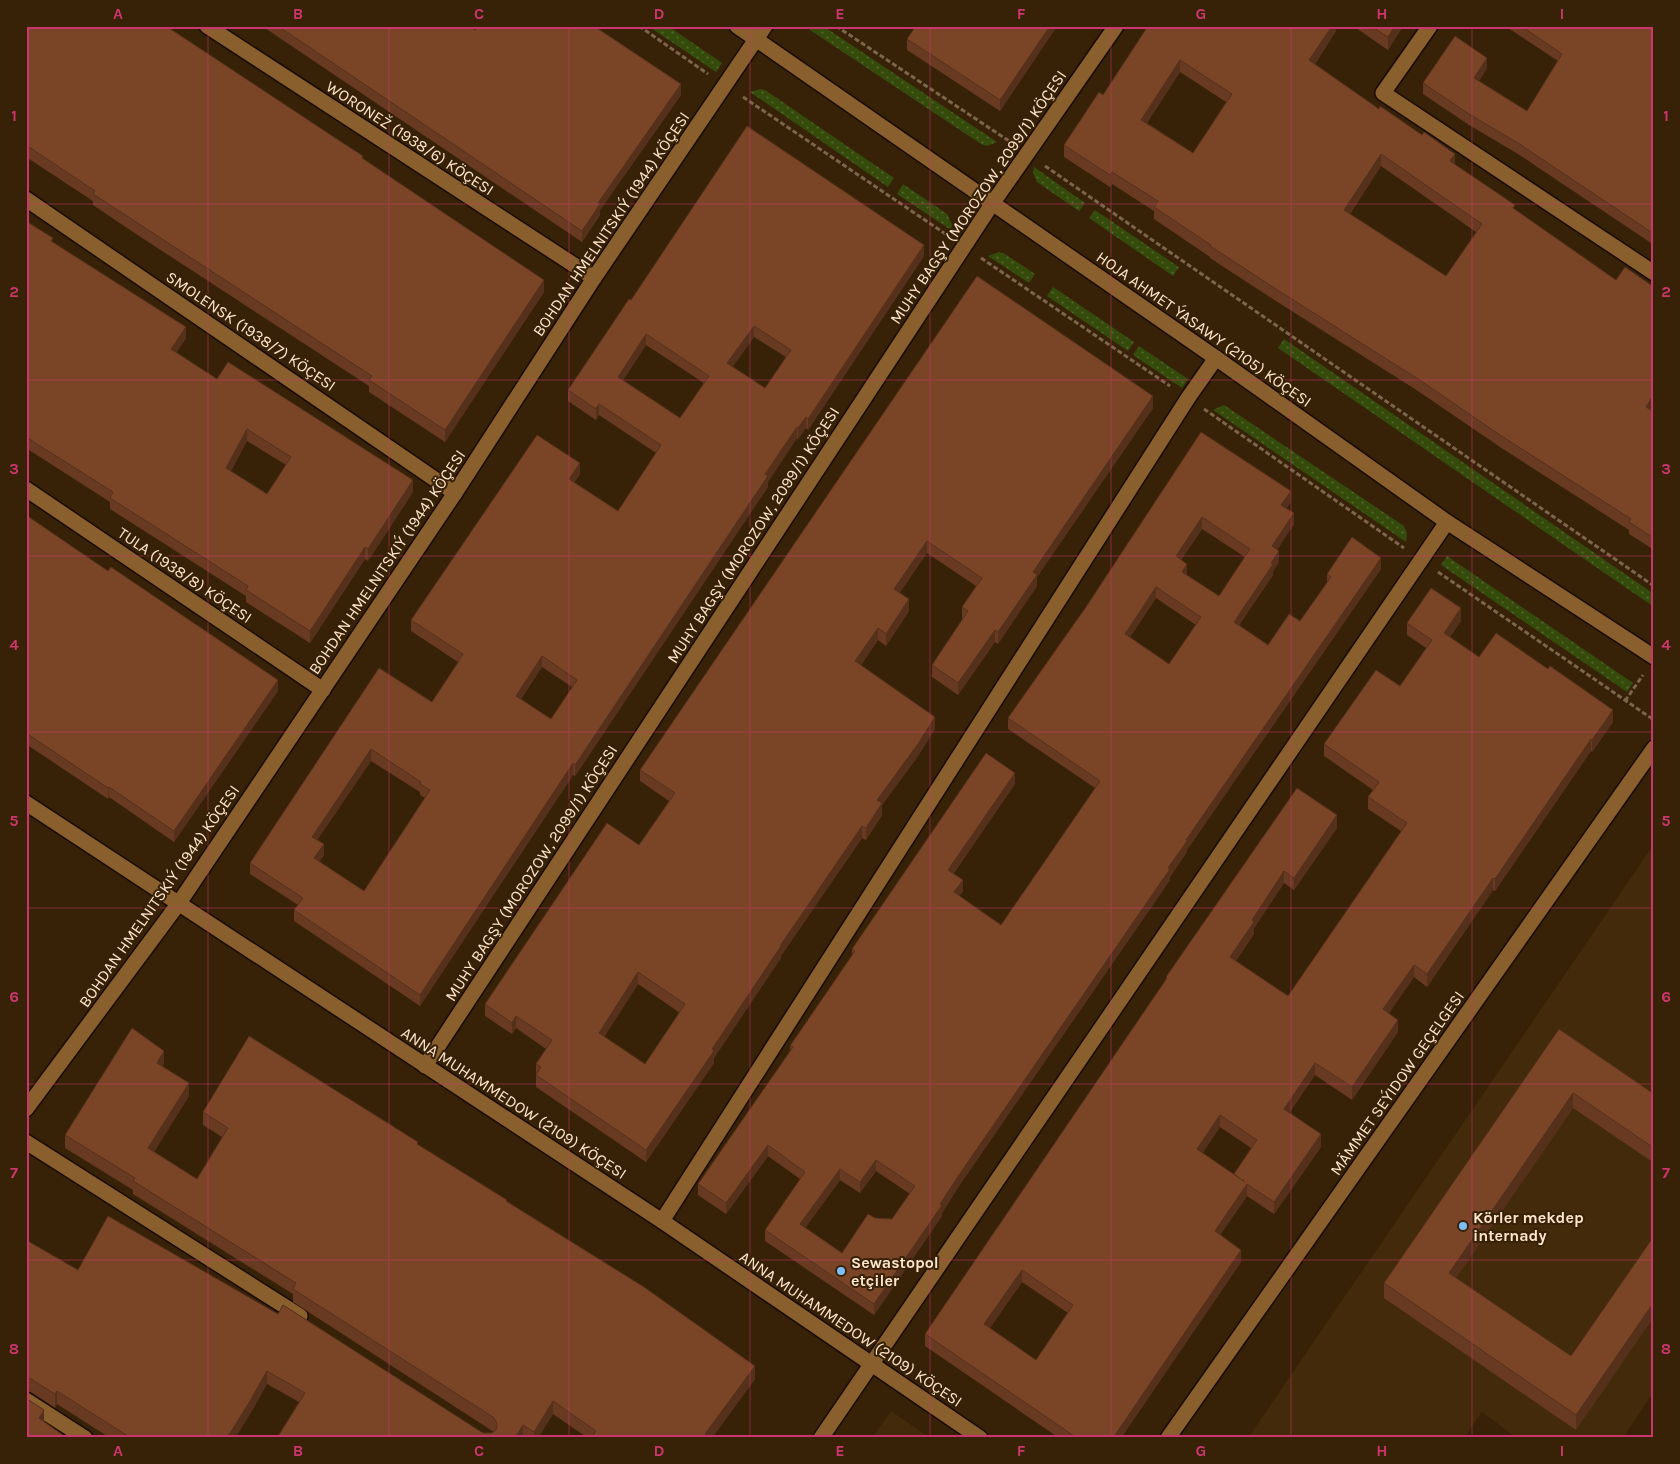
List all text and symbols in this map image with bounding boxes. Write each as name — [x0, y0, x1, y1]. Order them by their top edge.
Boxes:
text: A — [113, 4, 123, 23]
text: B — [293, 4, 303, 23]
text: C — [474, 4, 484, 23]
text: D — [654, 4, 665, 23]
text: E — [835, 4, 845, 23]
text: F — [1017, 4, 1026, 23]
text: G — [1196, 4, 1206, 23]
text: H — [1376, 4, 1388, 23]
text: I — [1560, 4, 1564, 23]
street label: MUHY BAGŞY (MOROZOW, 2099/1) KÖÇESI — [886, 67, 1070, 327]
street label: WORONEŽ (1938/6) KÖÇESI — [323, 77, 497, 199]
text: 1 — [11, 106, 17, 125]
text: 1 — [1663, 106, 1669, 125]
street label: BOHDAN HMELNITSKIÝ (1944) KÖÇESI — [529, 108, 693, 340]
street label: HOJA AHMET ÝASAWY (2105) KÖÇESI — [1093, 247, 1315, 411]
street label: SMOLENSK (1938/7) KÖÇESI — [163, 267, 339, 395]
text: 2 — [9, 282, 19, 301]
text: 2 — [1661, 282, 1671, 301]
street label: MUHY BAGŞY (MOROZOW, 2099/1) KÖÇESI — [663, 403, 843, 667]
street label: BOHDAN HMELNITSKIÝ (1944) KÖÇESI — [305, 446, 469, 678]
text: 3 — [9, 459, 19, 478]
text: 3 — [1661, 459, 1671, 478]
street label: TULA (1938/8) KÖÇESI — [114, 523, 256, 627]
text: 4 — [9, 635, 19, 654]
text: 4 — [1661, 635, 1671, 654]
street label: MUHY BAGŞY (MOROZOW, 2099/1) KÖÇESI — [441, 741, 621, 1005]
street label: BOHDAN HMELNITSKIÝ (1944) KÖÇESI — [75, 781, 243, 1011]
text: 5 — [9, 811, 19, 830]
text: 5 — [1661, 811, 1671, 830]
text: 6 — [9, 987, 19, 1006]
street label: MÄMMET SEÝIDOW GEÇELGESI — [1326, 987, 1468, 1179]
text: 6 — [1661, 987, 1671, 1006]
street label: ANNA MUHAMMEDOW (2109) KÖÇESI — [398, 1023, 630, 1183]
text: 7 — [10, 1163, 18, 1182]
text: 7 — [1662, 1163, 1670, 1182]
place label: Körler mekdep internady — [1473, 1208, 1584, 1245]
marker: Körler mekdep internady — [1457, 1220, 1469, 1232]
street label: ANNA MUHAMMEDOW (2109) KÖÇESI — [736, 1247, 966, 1411]
place label: Sewastopol etçiler — [851, 1253, 939, 1290]
marker: Sewastopol etçiler — [835, 1265, 847, 1277]
text: 8 — [9, 1339, 19, 1358]
text: 8 — [1661, 1339, 1671, 1358]
text: A — [113, 1441, 123, 1460]
text: B — [293, 1441, 303, 1460]
text: C — [474, 1441, 484, 1460]
text: D — [654, 1441, 665, 1460]
text: E — [835, 1441, 845, 1460]
text: F — [1017, 1441, 1026, 1460]
text: G — [1196, 1441, 1206, 1460]
text: H — [1376, 1441, 1388, 1460]
text: I — [1560, 1441, 1564, 1460]

